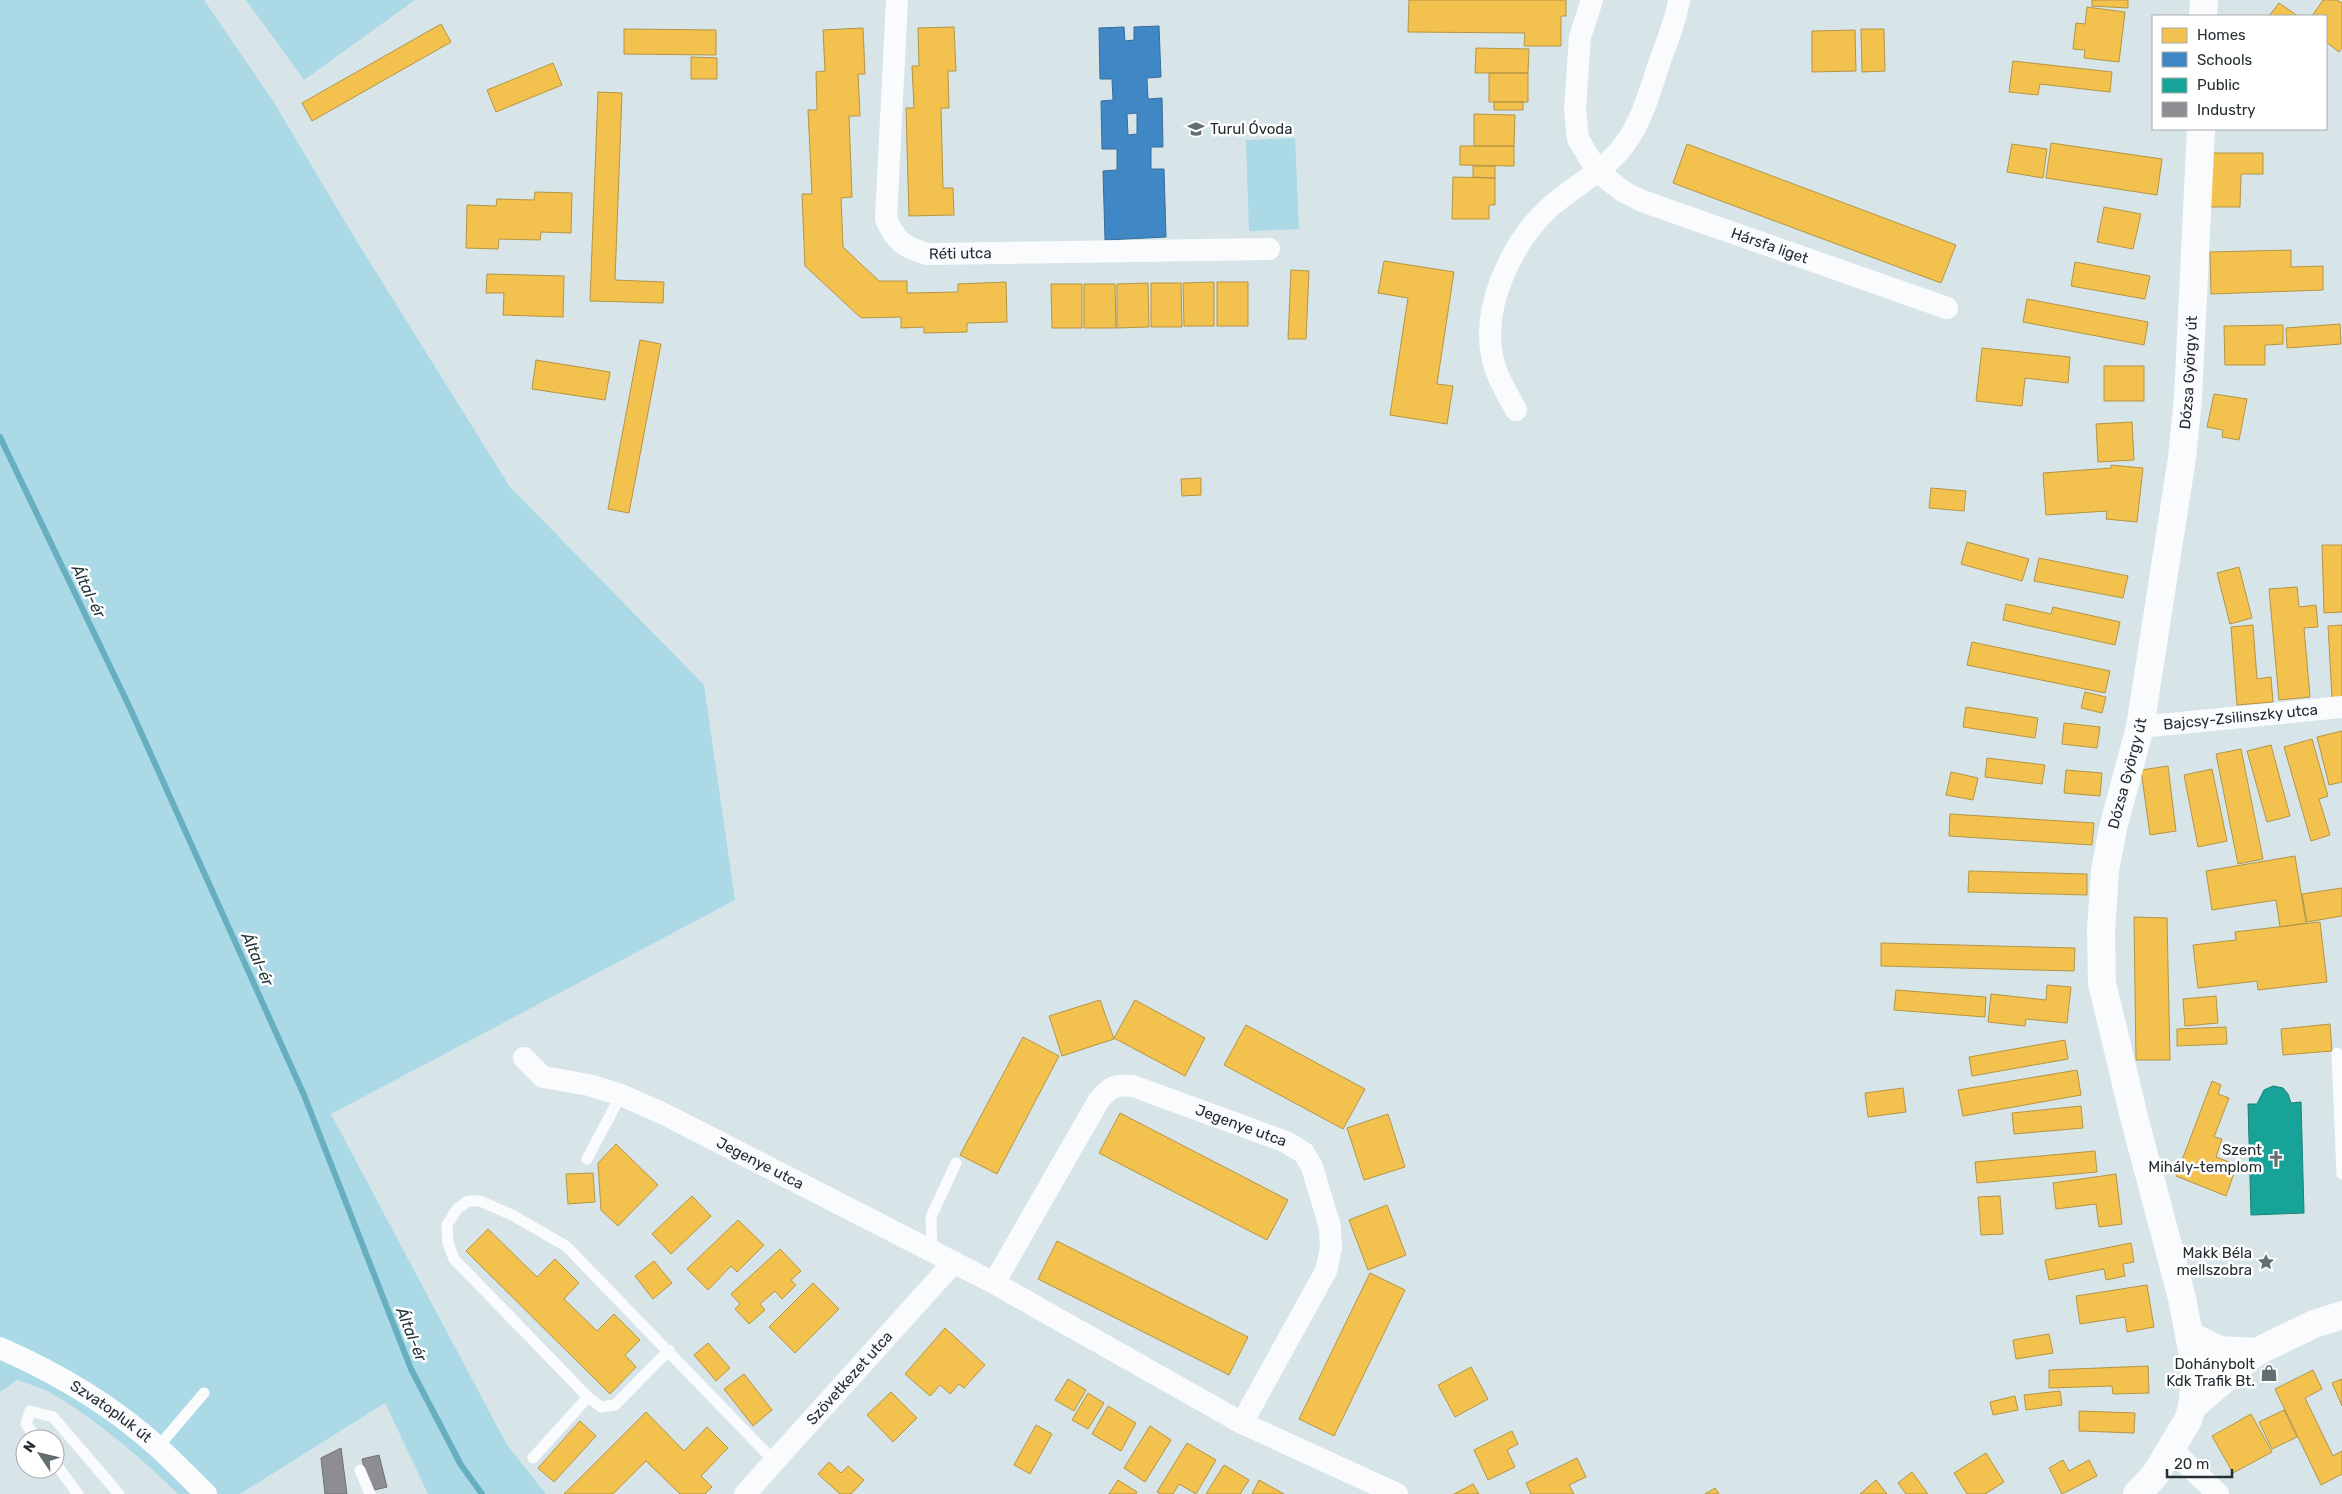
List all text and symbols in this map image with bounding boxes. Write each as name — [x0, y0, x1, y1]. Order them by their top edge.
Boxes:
legend — [2152, 15, 2327, 130]
text: Homes — [2197, 26, 2246, 44]
text: Schools — [2197, 51, 2253, 69]
text: Public — [2197, 76, 2240, 94]
text: Industry — [2197, 101, 2256, 119]
school or university icon: Turul Óvoda — [1186, 119, 1206, 139]
place label: Turul Óvoda — [1210, 120, 1293, 138]
street label: Hársfa liget — [1729, 224, 1811, 268]
street label: Réti utca — [929, 244, 992, 263]
street label: Dózsa György út — [2176, 315, 2201, 430]
water label: Által-ér — [67, 561, 110, 622]
street label: Bajcsy-Zsilinszky utca — [2162, 700, 2319, 734]
street label: Dózsa György út — [2104, 717, 2150, 831]
water label: Által-ér — [237, 928, 278, 990]
street label: Jegenye utca — [1193, 1101, 1289, 1150]
street label: Jegenye utca — [713, 1133, 807, 1193]
place label: Szent Mihály-templom — [2148, 1141, 2262, 1176]
church icon: Szent Mihály-templom — [2266, 1149, 2286, 1169]
place label: Makk Béla mellszobra — [2176, 1244, 2252, 1279]
place icon: Makk Béla mellszobra — [2256, 1252, 2276, 1272]
water label: Által-ér — [392, 1303, 431, 1365]
street label: Szövetkezet utca — [802, 1327, 896, 1429]
place label: Dohánybolt Kdk Trafik Bt. — [2166, 1355, 2255, 1390]
shop icon: Dohánybolt Kdk Trafik Bt. — [2259, 1363, 2279, 1383]
street label: Szvatopluk út — [67, 1377, 155, 1446]
north arrow — [15, 1429, 65, 1479]
text: N — [20, 1438, 40, 1456]
scale bar — [2167, 1446, 2232, 1478]
text: 20 m — [2174, 1455, 2209, 1473]

